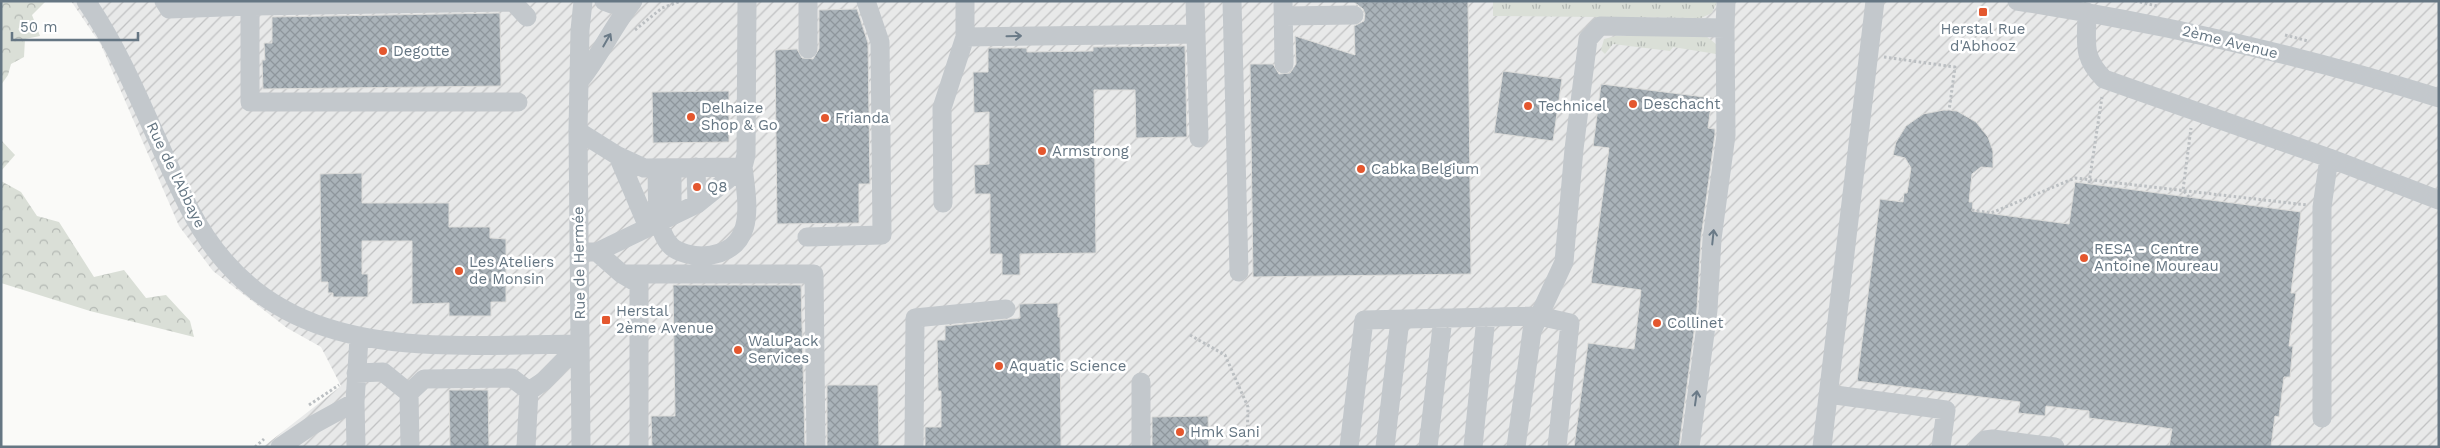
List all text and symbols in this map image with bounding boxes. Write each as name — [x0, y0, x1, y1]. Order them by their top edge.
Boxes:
marker: Herstal Rue d'Abhooz — [1977, 6, 1989, 18]
scale bar — [12, 10, 139, 42]
text: 50 m — [20, 18, 57, 36]
place label: Herstal Rue d'Abhooz — [1941, 20, 2025, 55]
street label: 2ème Avenue — [2180, 21, 2280, 63]
one-way arrow — [1006, 31, 1022, 41]
one-way arrow — [602, 33, 612, 48]
place label: Degotte — [393, 42, 450, 60]
marker: Degotte — [377, 45, 389, 57]
place label: Deschacht — [1643, 95, 1721, 113]
place label: Technicel — [1538, 97, 1607, 115]
marker: Deschacht — [1627, 98, 1639, 110]
place label: Delhaize Shop & Go — [701, 99, 778, 134]
marker: Technicel — [1522, 100, 1534, 112]
place label: Frianda — [835, 109, 890, 127]
marker: Delhaize Shop & Go — [685, 111, 697, 123]
marker: Frianda — [819, 112, 831, 124]
street label: Rue de l'Abbaye — [143, 119, 209, 231]
place label: Armstrong — [1052, 142, 1129, 160]
marker: Armstrong — [1036, 145, 1048, 157]
place label: Cabka Belgium — [1371, 160, 1479, 178]
marker: Cabka Belgium — [1355, 163, 1367, 175]
place label: Q8 — [707, 178, 727, 196]
marker: Q8 — [691, 181, 703, 193]
street label: Rue de Hermée — [569, 206, 589, 320]
one-way arrow — [1708, 229, 1717, 245]
place label: RESA - Centre Antoine Moureau — [2094, 240, 2219, 275]
marker: RESA - Centre Antoine Moureau — [2078, 252, 2090, 264]
place label: Les Ateliers de Monsin — [469, 253, 554, 288]
marker: Les Ateliers de Monsin — [453, 265, 465, 277]
place label: Herstal 2ème Avenue — [616, 302, 714, 337]
marker: Herstal 2ème Avenue — [600, 314, 612, 326]
place label: Collinet — [1667, 314, 1724, 332]
marker: Collinet — [1651, 317, 1663, 329]
place label: WaluPack Services — [748, 332, 819, 367]
marker: WaluPack Services — [732, 344, 744, 356]
place label: Aquatic Science — [1009, 357, 1126, 375]
marker: Aquatic Science — [993, 360, 1005, 372]
one-way arrow — [1691, 391, 1701, 407]
place label: Hmk Sani — [1190, 423, 1260, 441]
marker: Hmk Sani — [1174, 426, 1186, 438]

